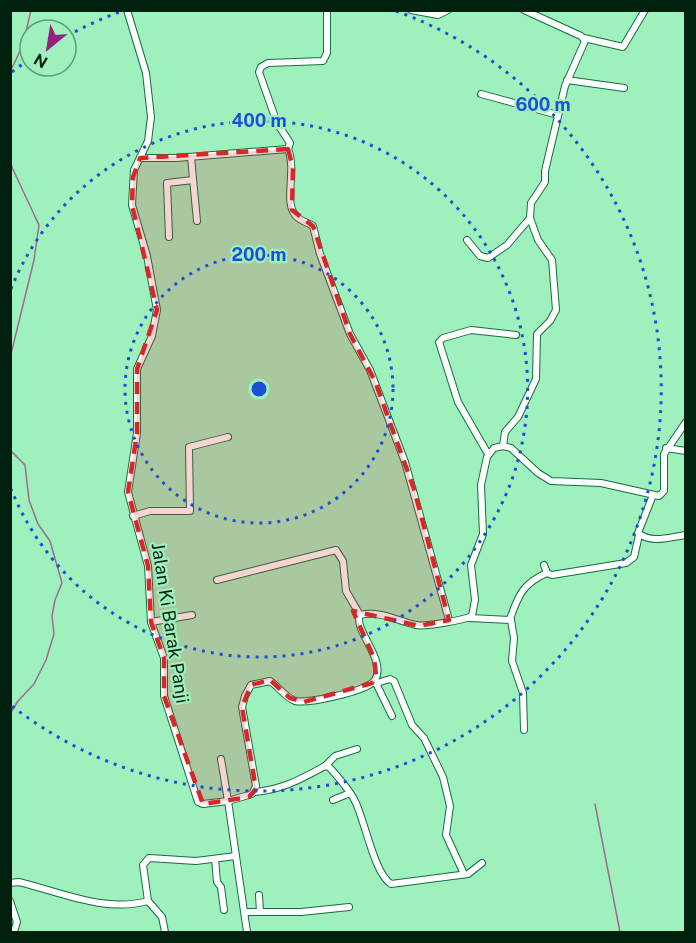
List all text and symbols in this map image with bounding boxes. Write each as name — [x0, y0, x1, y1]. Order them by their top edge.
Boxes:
north arrow — [18, 18, 78, 78]
text: N — [31, 49, 51, 72]
text: 600 m — [515, 94, 571, 115]
text: 400 m — [231, 110, 287, 131]
text: 200 m — [232, 244, 286, 265]
centre of rings — [249, 379, 269, 399]
street label: Jalan Ki Barak Panji — [147, 541, 194, 705]

